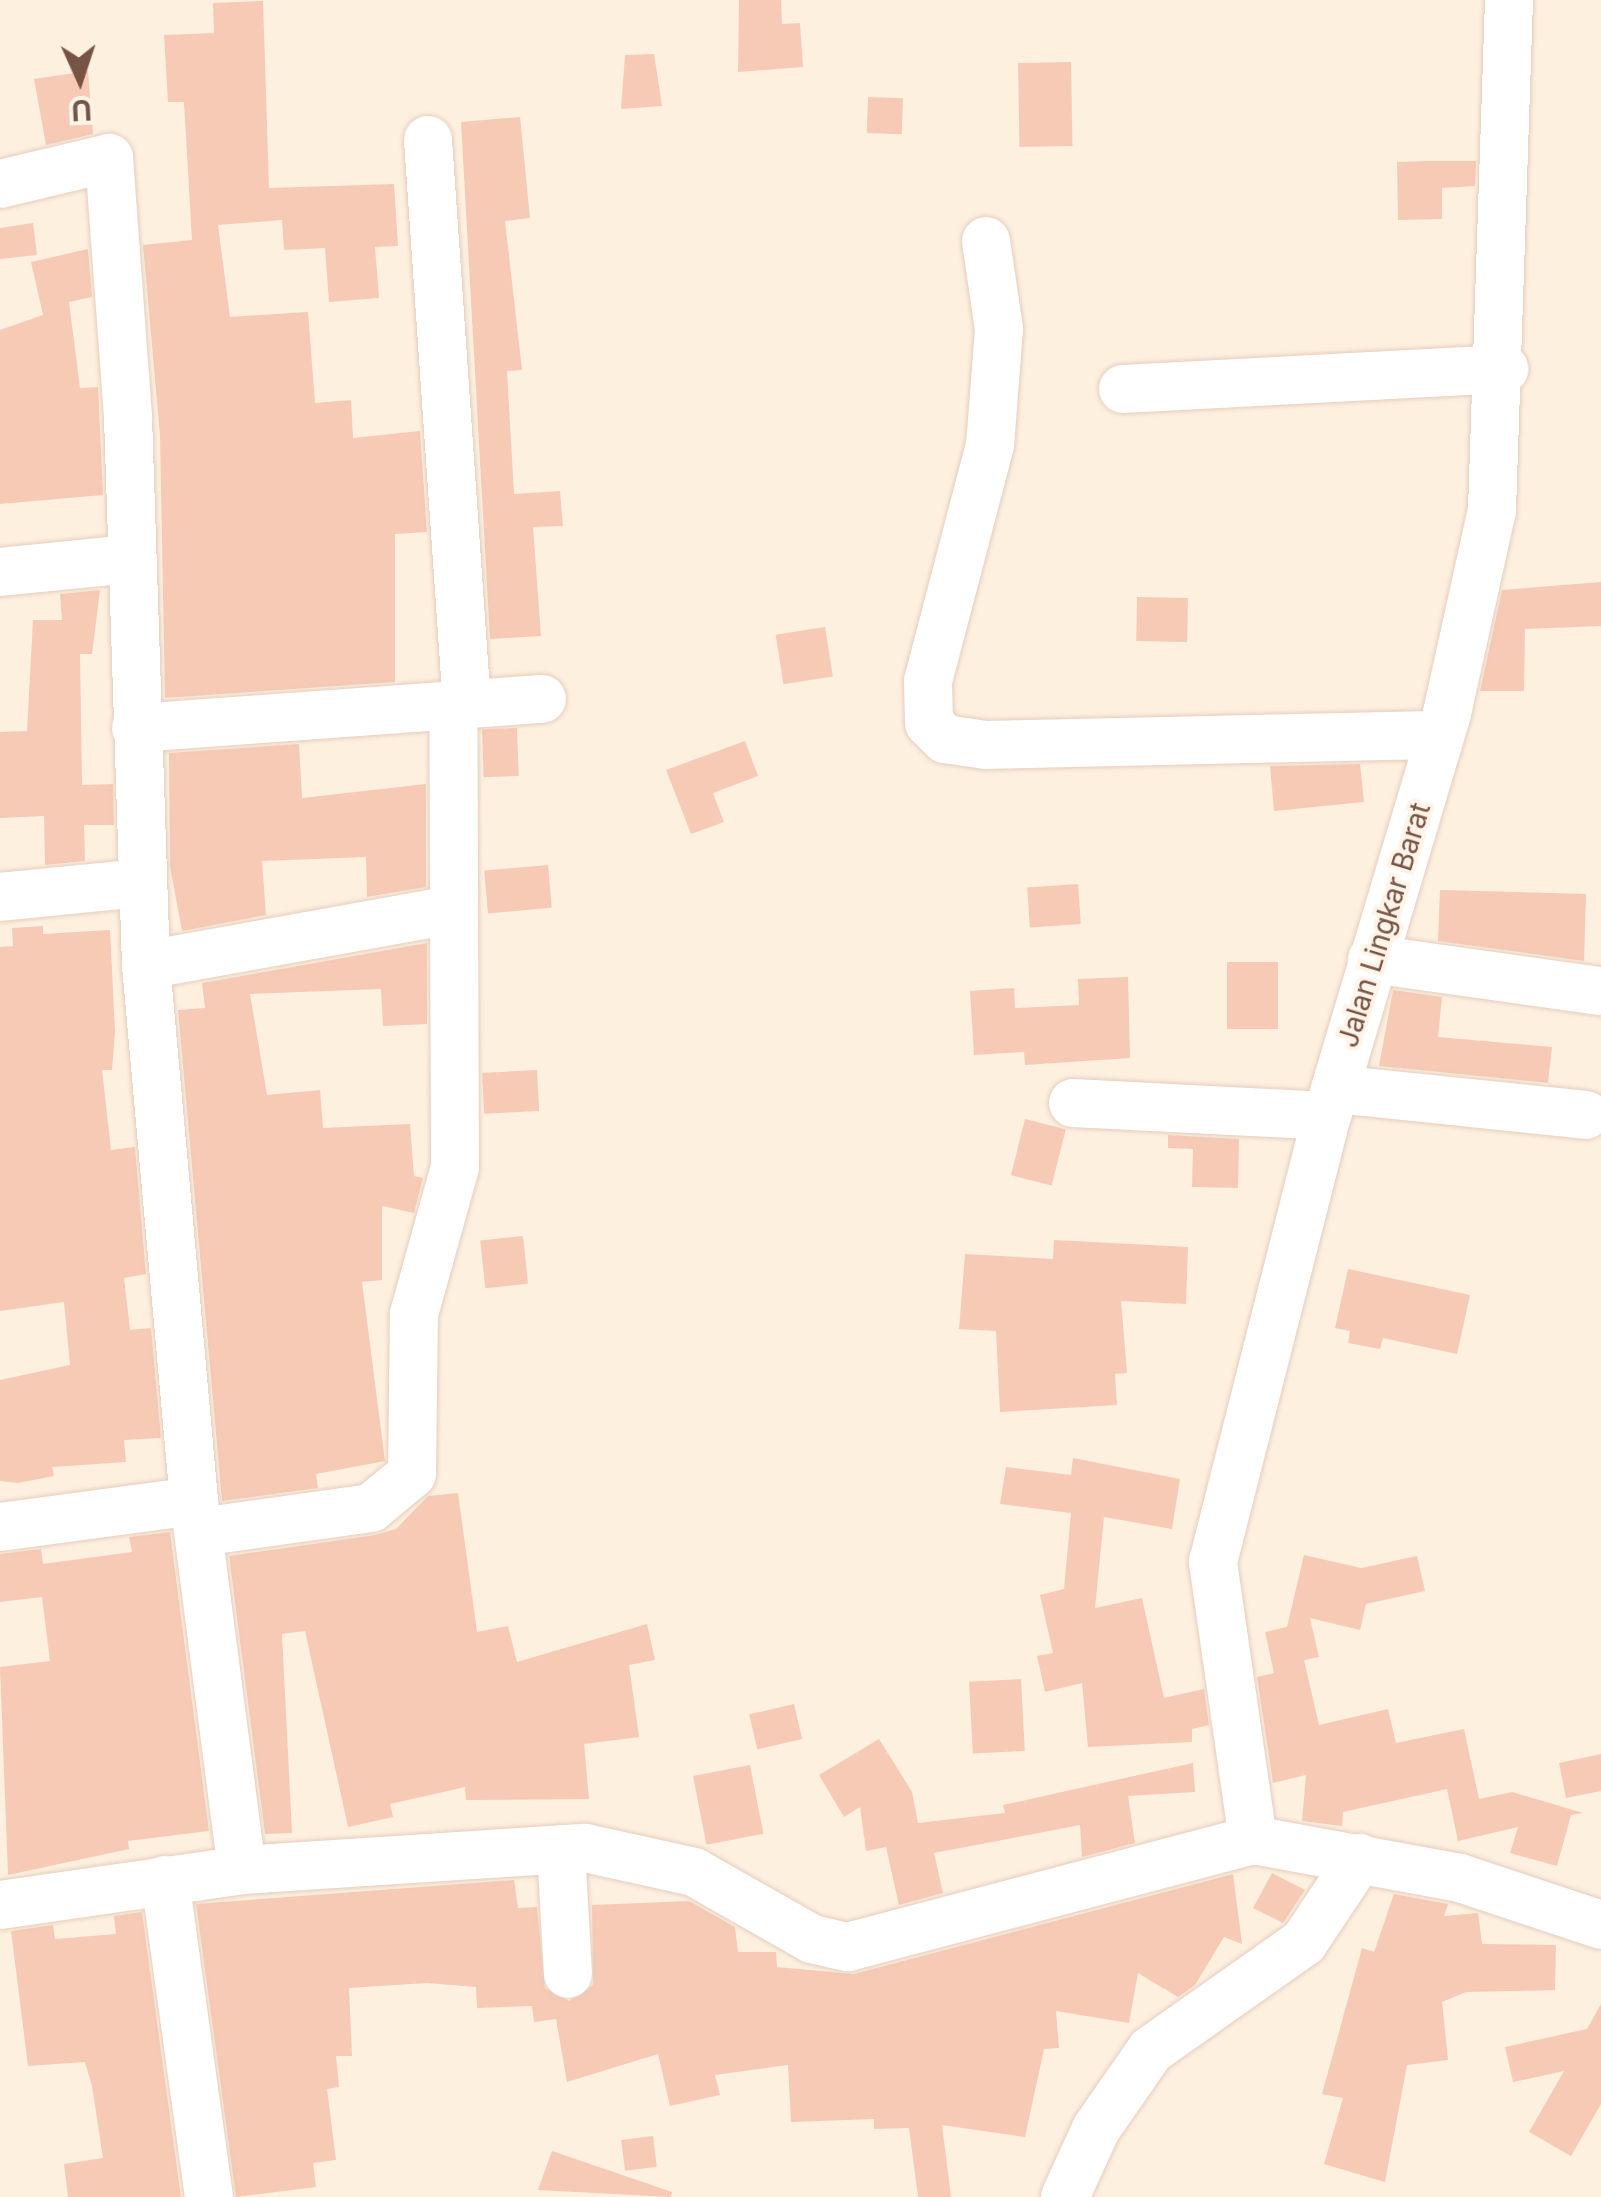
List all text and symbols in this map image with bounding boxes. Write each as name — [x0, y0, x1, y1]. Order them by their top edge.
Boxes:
north arrow — [30, 30, 130, 130]
text: U — [70, 92, 93, 127]
street label: Jalan Lingkar Barat — [1331, 799, 1437, 1051]

